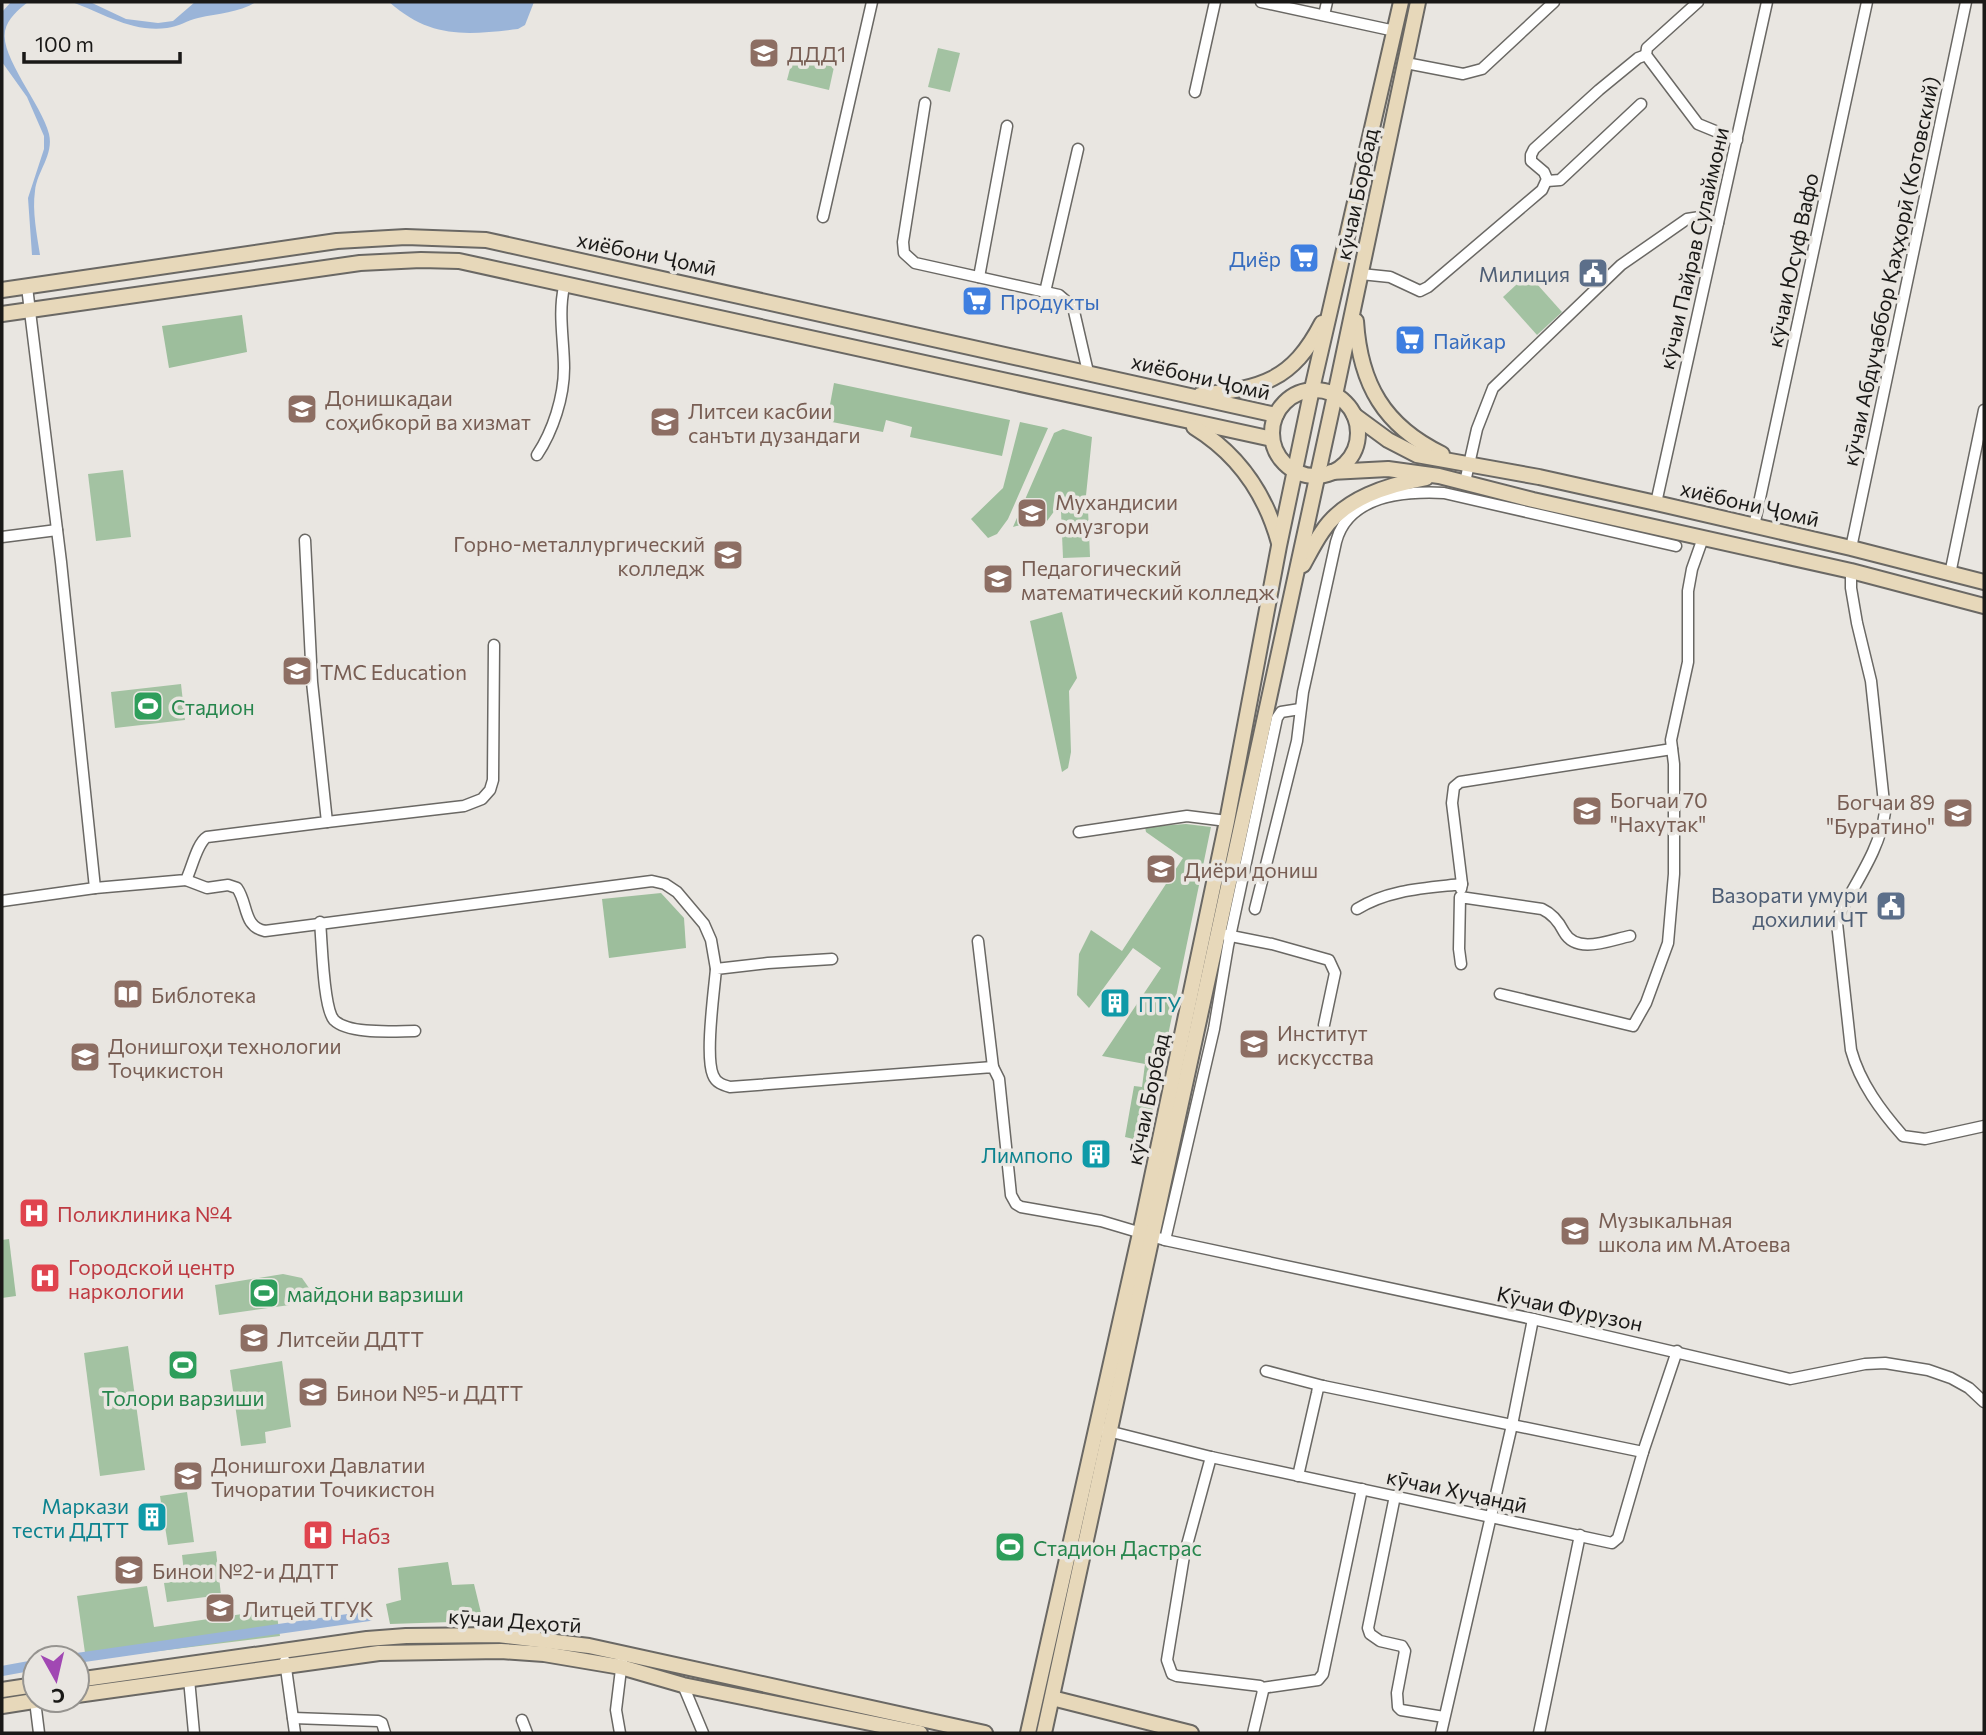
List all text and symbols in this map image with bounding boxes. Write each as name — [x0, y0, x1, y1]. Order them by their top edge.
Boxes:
scale bar — [24, 21, 180, 65]
text: 100 m — [35, 31, 94, 56]
school or university icon: ДДД1 — [747, 36, 781, 70]
place label: ДДД1 — [787, 41, 846, 66]
street label: кӯчаи Абдуҷаббор Қаҳҳорӣ (Котовский) — [1836, 74, 1944, 468]
street label: кӯчаи Пайрав Сулаймони — [1653, 124, 1733, 372]
street label: кӯчаи Борбад — [1330, 126, 1382, 262]
street label: кӯчаи Юсуф Вафо — [1761, 170, 1823, 350]
street label: хиёбони Ҷомӣ — [575, 226, 719, 280]
supermarket icon: Диëр — [1287, 241, 1321, 275]
place label: Диëр — [1229, 246, 1281, 271]
public building icon: Милиция — [1576, 256, 1610, 290]
place label: Милиция — [1478, 261, 1570, 286]
supermarket icon: Продукты — [960, 284, 994, 318]
place label: Продукты — [1000, 289, 1100, 314]
supermarket icon: Пайкар — [1393, 323, 1427, 357]
place label: Пайкар — [1433, 328, 1506, 353]
street label: хиёбони Ҷомӣ — [1129, 348, 1273, 404]
place label: Донишкадаи соҳибкорӣ ва хизмат — [325, 385, 531, 434]
school or university icon: Донишкадаи соҳибкорӣ ва хизмат — [285, 392, 319, 426]
place label: Литсеи касбии санъти дузандаги — [688, 398, 860, 447]
school or university icon: Литсеи касбии санъти дузандаги — [648, 405, 682, 439]
street label: хиёбони Ҷомӣ — [1678, 475, 1822, 531]
place label: Мухандисии омузгори — [1055, 489, 1178, 538]
school or university icon: Мухандисии омузгори — [1015, 496, 1049, 530]
place label: Горно-металлургический колледж — [453, 531, 705, 580]
school or university icon: Горно-металлургический колледж — [711, 538, 745, 572]
place label: Педагогический математический колледж — [1021, 555, 1275, 604]
school or university icon: Педагогический математический колледж — [981, 562, 1015, 596]
school or university icon: TMC Education — [280, 654, 314, 688]
place label: TMC Education — [320, 659, 467, 684]
sports icon: Стадион — [131, 689, 165, 723]
place label: Стадион — [171, 694, 255, 719]
place label: Богчаи 70 "Нахутак" — [1610, 787, 1708, 836]
place label: Богчаи 89 "Буратино" — [1826, 789, 1935, 838]
school or university icon: Богчаи 70 "Нахутак" — [1570, 794, 1604, 828]
school or university icon: Богчаи 89 "Буратино" — [1941, 796, 1975, 830]
school or university icon: Диёри дониш — [1144, 852, 1178, 886]
place label: Диёри дониш — [1184, 857, 1318, 882]
place label: Вазорати умури дохилии ЧТ — [1711, 882, 1868, 931]
public building icon: Вазорати умури дохилии ЧТ — [1874, 889, 1908, 923]
library icon: Библотека — [111, 977, 145, 1011]
place label: Библотека — [151, 982, 256, 1007]
building icon: ПТУ — [1098, 986, 1132, 1020]
place label: ПТУ — [1138, 991, 1181, 1016]
place label: Институт искусства — [1277, 1020, 1374, 1069]
school or university icon: Институт искусства — [1237, 1027, 1271, 1061]
street label: кӯчаи Борбад — [1121, 1031, 1173, 1167]
place label: Донишгоҳи технологии Тоҷикистон — [108, 1033, 342, 1082]
school or university icon: Донишгоҳи технологии Тоҷикистон — [68, 1040, 102, 1074]
building icon: Лимпопо — [1079, 1137, 1113, 1171]
place label: Лимпопо — [981, 1142, 1073, 1167]
hospital icon: Поликлиника №4 — [17, 1196, 51, 1230]
place label: Поликлиника №4 — [57, 1201, 232, 1226]
place label: Музыкальная школа им М.Атоева — [1598, 1207, 1791, 1256]
school or university icon: Музыкальная школа им М.Атоева — [1558, 1214, 1592, 1248]
place label: Городской центр наркологии — [68, 1254, 235, 1303]
hospital icon: Городской центр наркологии — [28, 1261, 62, 1295]
sports icon: майдони варзиши — [247, 1276, 281, 1310]
street label: Кӯчаи Фурузон — [1495, 1280, 1645, 1336]
place label: майдони варзиши — [287, 1281, 464, 1306]
school or university icon: Литсейи ДДТТ — [237, 1321, 271, 1355]
place label: Литсейи ДДТТ — [277, 1326, 424, 1351]
sports icon: Толори варзиши — [166, 1348, 200, 1382]
school or university icon: Бинои №5-и ДДТТ — [296, 1375, 330, 1409]
place label: Бинои №5-и ДДТТ — [336, 1380, 523, 1405]
place label: Толори варзиши — [101, 1385, 265, 1410]
place label: Донишгохи Давлатии Тичоратии Точикистон — [211, 1452, 435, 1501]
school or university icon: Донишгохи Давлатии Тичоратии Точикистон — [171, 1459, 205, 1493]
street label: кӯчаи Хуҷандӣ — [1384, 1463, 1530, 1517]
place label: Маркази тести ДДТТ — [12, 1493, 129, 1542]
building icon: Маркази тести ДДТТ — [135, 1500, 169, 1534]
hospital icon: Набз — [301, 1518, 335, 1552]
place label: Набз — [341, 1523, 391, 1548]
sports icon: Стадион Дастрас — [993, 1530, 1027, 1564]
place label: Стадион Дастрас — [1033, 1535, 1202, 1560]
school or university icon: Бинои №2-и ДДТТ — [112, 1553, 146, 1587]
place label: Бинои №2-и ДДТТ — [152, 1558, 339, 1583]
school or university icon: Литцей ТГУК — [203, 1591, 237, 1625]
place label: Литцей ТГУК — [243, 1596, 374, 1621]
street label: кӯчаи Деҳотӣ — [448, 1603, 582, 1637]
north arrow — [21, 1644, 91, 1714]
text: С — [50, 1684, 66, 1709]

